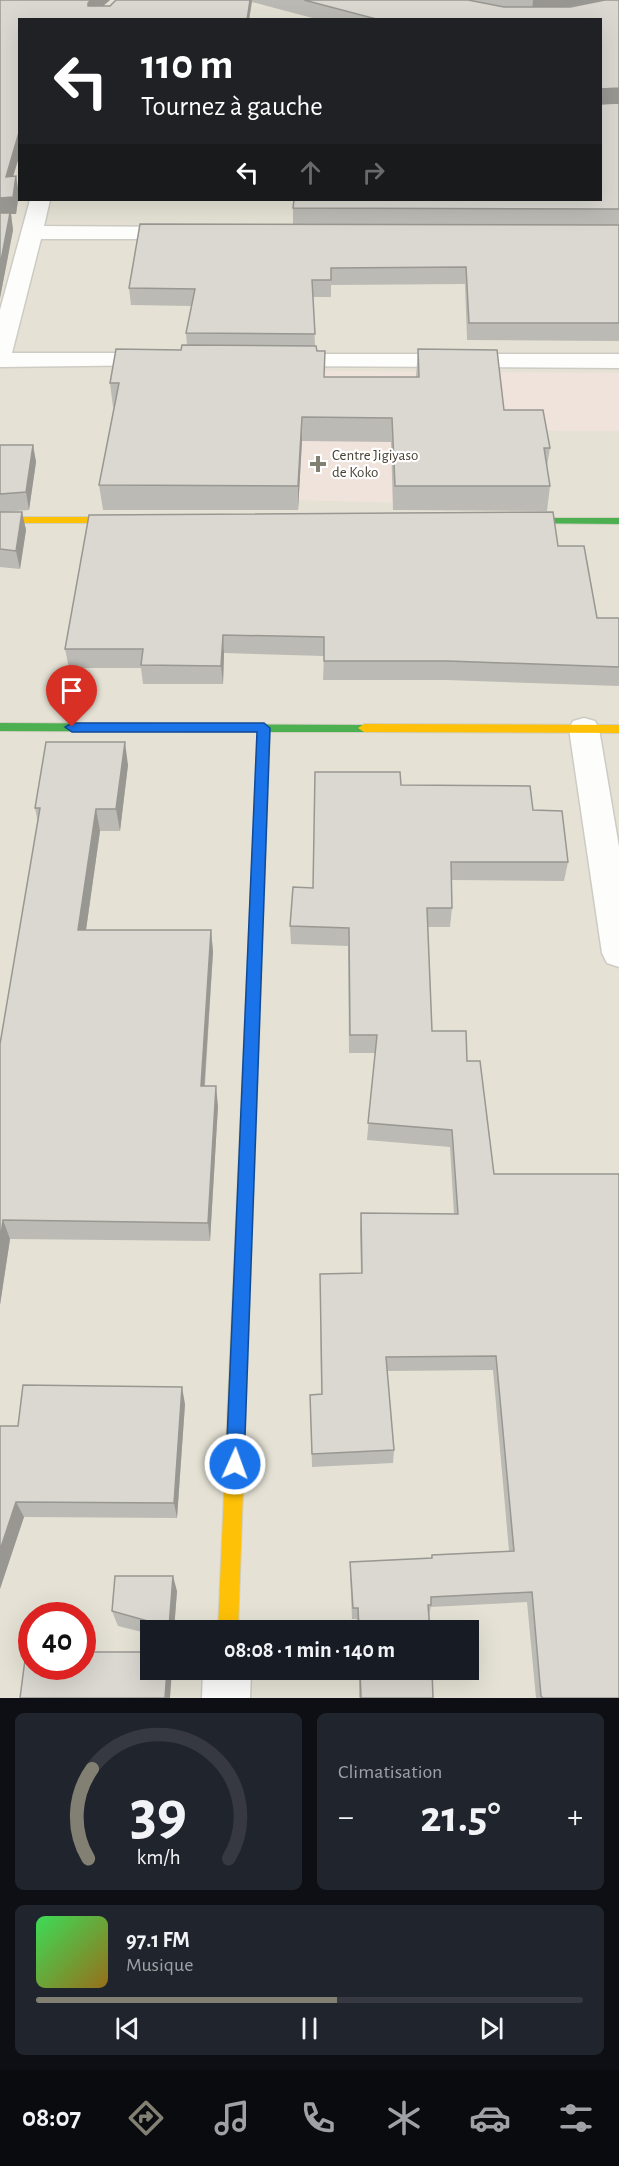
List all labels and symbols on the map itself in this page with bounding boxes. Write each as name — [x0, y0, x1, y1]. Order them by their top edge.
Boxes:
place label: Centre Jigiyaso de Koko — [332, 448, 418, 480]
marker: Centre Jigiyaso de Koko — [309, 455, 327, 473]
pin — [46, 665, 97, 727]
position arrow — [203, 1432, 267, 1496]
speed limit sign: 40 — [18, 1602, 96, 1680]

